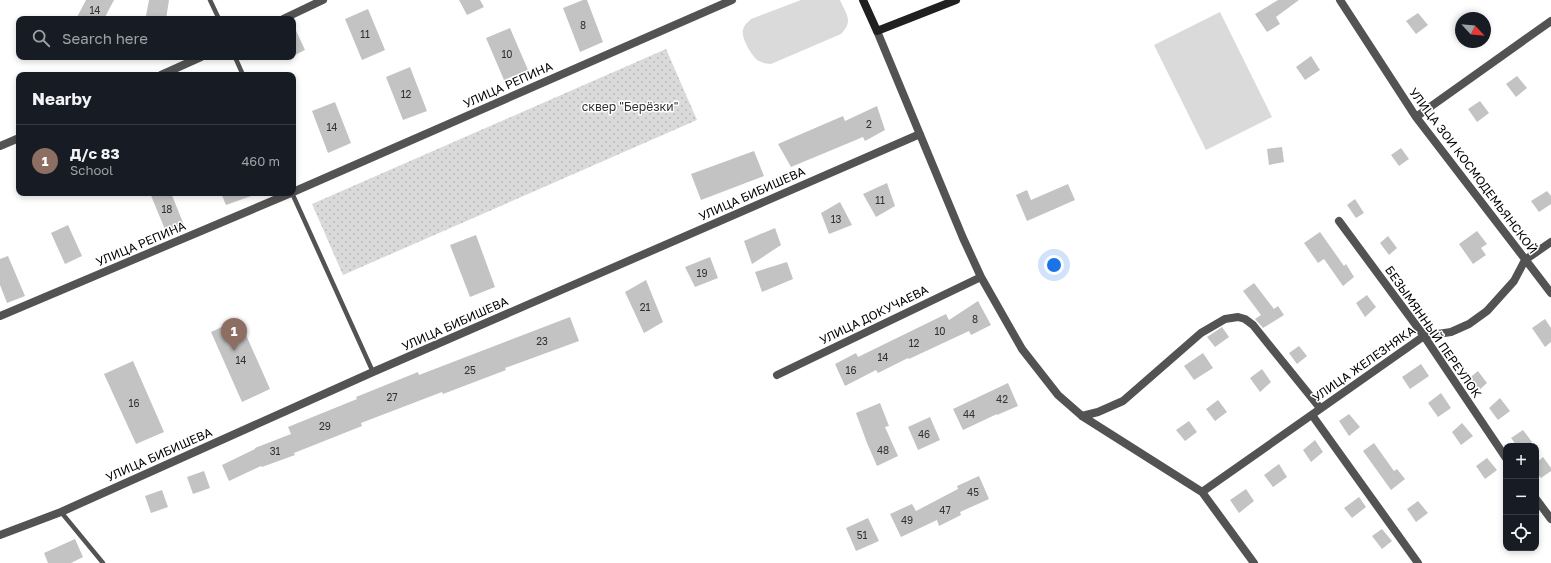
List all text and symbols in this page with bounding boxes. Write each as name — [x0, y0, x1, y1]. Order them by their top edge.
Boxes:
house number: 14 — [90, 4, 100, 16]
north arrow — [1455, 12, 1491, 48]
search box — [16, 16, 296, 60]
house number: 8 — [580, 19, 586, 31]
icon: search — [30, 27, 52, 49]
house number: 11 — [360, 28, 370, 40]
text: Search here — [62, 29, 148, 47]
house number: 10 — [501, 48, 513, 60]
street label: УЛИЦА РЕПИНА — [461, 58, 555, 111]
street label: УЛИЦА ЗОИ КОСМОДЕМЬЯНСКОЙ — [1406, 85, 1541, 257]
text: Nearby — [32, 88, 92, 109]
house number: 12 — [401, 88, 412, 100]
park label: сквер "Берёзки" — [582, 99, 678, 114]
house number: 2 — [866, 118, 872, 130]
house number: 14 — [327, 121, 337, 133]
text: Д/с 83 — [70, 144, 120, 162]
text: 1 — [42, 153, 48, 169]
text: 460 m — [241, 153, 280, 169]
text: School — [70, 162, 113, 178]
street label: УЛИЦА БИБИШЕВА — [696, 163, 807, 224]
house number: 11 — [875, 194, 885, 206]
house number: 18 — [162, 203, 172, 215]
house number: 13 — [831, 213, 841, 225]
street label: УЛИЦА РЕПИНА — [94, 218, 188, 269]
your location — [1044, 255, 1064, 275]
street label: БЕЗЫМЯННЫЙ ПЕРЕУЛОК — [1382, 263, 1485, 401]
house number: 19 — [697, 267, 707, 279]
street label: УЛИЦА ДОКУЧАЕВА — [817, 282, 931, 347]
street label: УЛИЦА БИБИШЕВА — [399, 293, 510, 354]
house number: 21 — [640, 301, 650, 313]
house number: 8 — [972, 313, 978, 325]
pin: 1 — [221, 318, 247, 351]
street label: УЛИЦА ЖЕЛЕЗНЯКА — [1309, 322, 1418, 405]
house number: 10 — [934, 325, 946, 337]
house number: 23 — [536, 335, 548, 347]
house number: 12 — [909, 337, 920, 349]
house number: 14 — [878, 351, 888, 363]
house number: 14 — [236, 354, 246, 366]
house number: 25 — [464, 364, 476, 376]
house number: 16 — [846, 364, 856, 376]
house number: 27 — [386, 391, 398, 403]
house number: 42 — [996, 393, 1008, 405]
house number: 16 — [129, 397, 139, 409]
house number: 44 — [963, 408, 975, 420]
house number: 29 — [319, 420, 331, 432]
street label: УЛИЦА БИБИШЕВА — [103, 424, 214, 485]
house number: 46 — [918, 428, 930, 440]
map controls — [1503, 443, 1539, 551]
button: + — [1503, 443, 1539, 479]
house number: 48 — [877, 444, 889, 456]
house number: 31 — [270, 445, 280, 457]
button: − — [1503, 479, 1539, 515]
house number: 45 — [967, 486, 979, 498]
house number: 47 — [939, 504, 951, 516]
house number: 49 — [901, 514, 913, 526]
button: locate — [1503, 515, 1539, 551]
house number: 51 — [857, 529, 867, 541]

